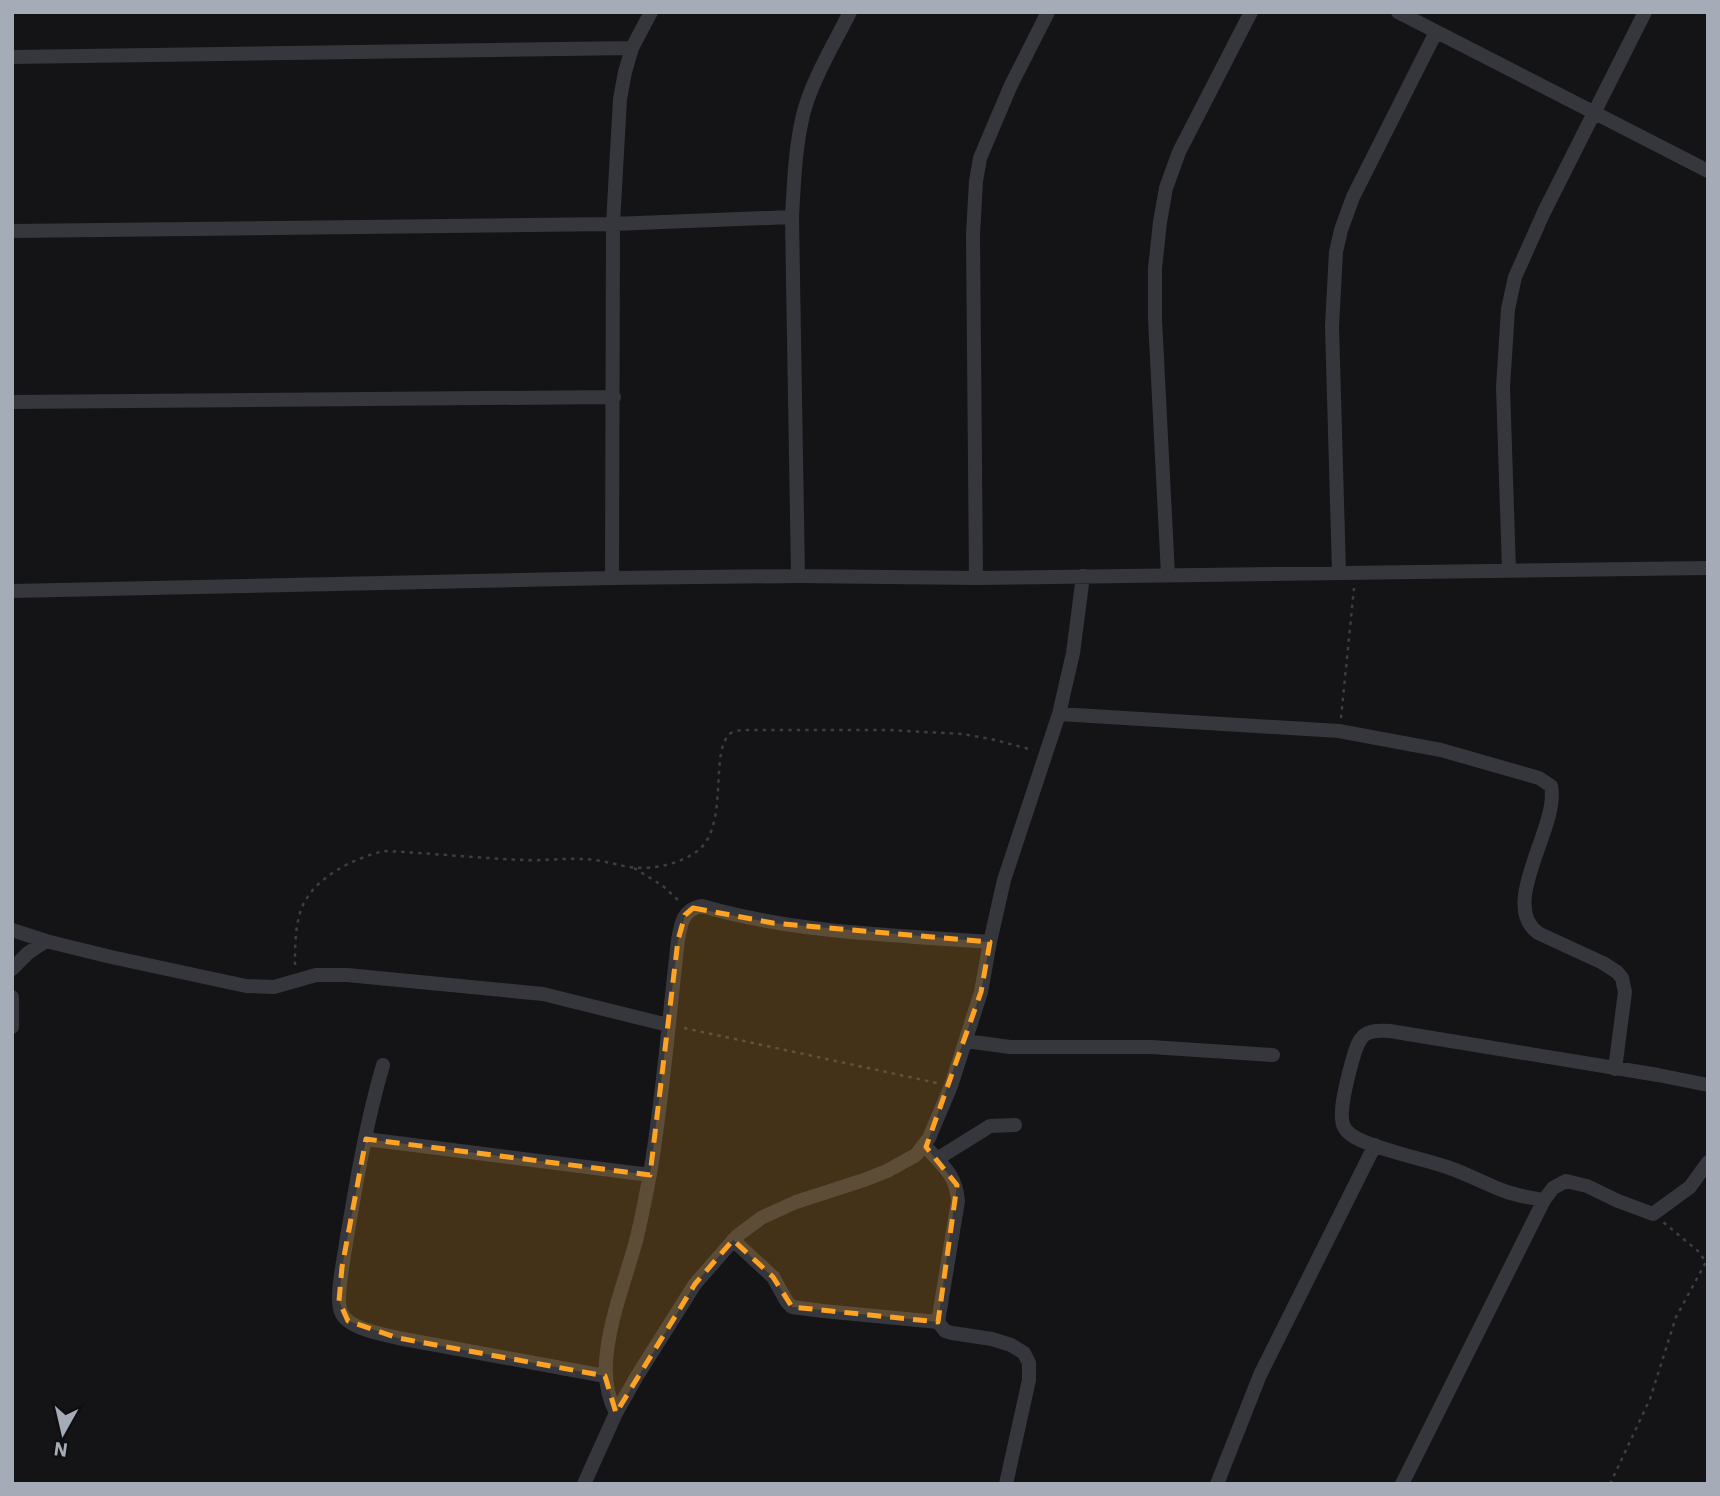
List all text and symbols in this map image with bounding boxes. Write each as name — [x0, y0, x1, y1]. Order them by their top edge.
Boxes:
north arrow — [28, 1398, 98, 1468]
text: N — [52, 1437, 69, 1463]

